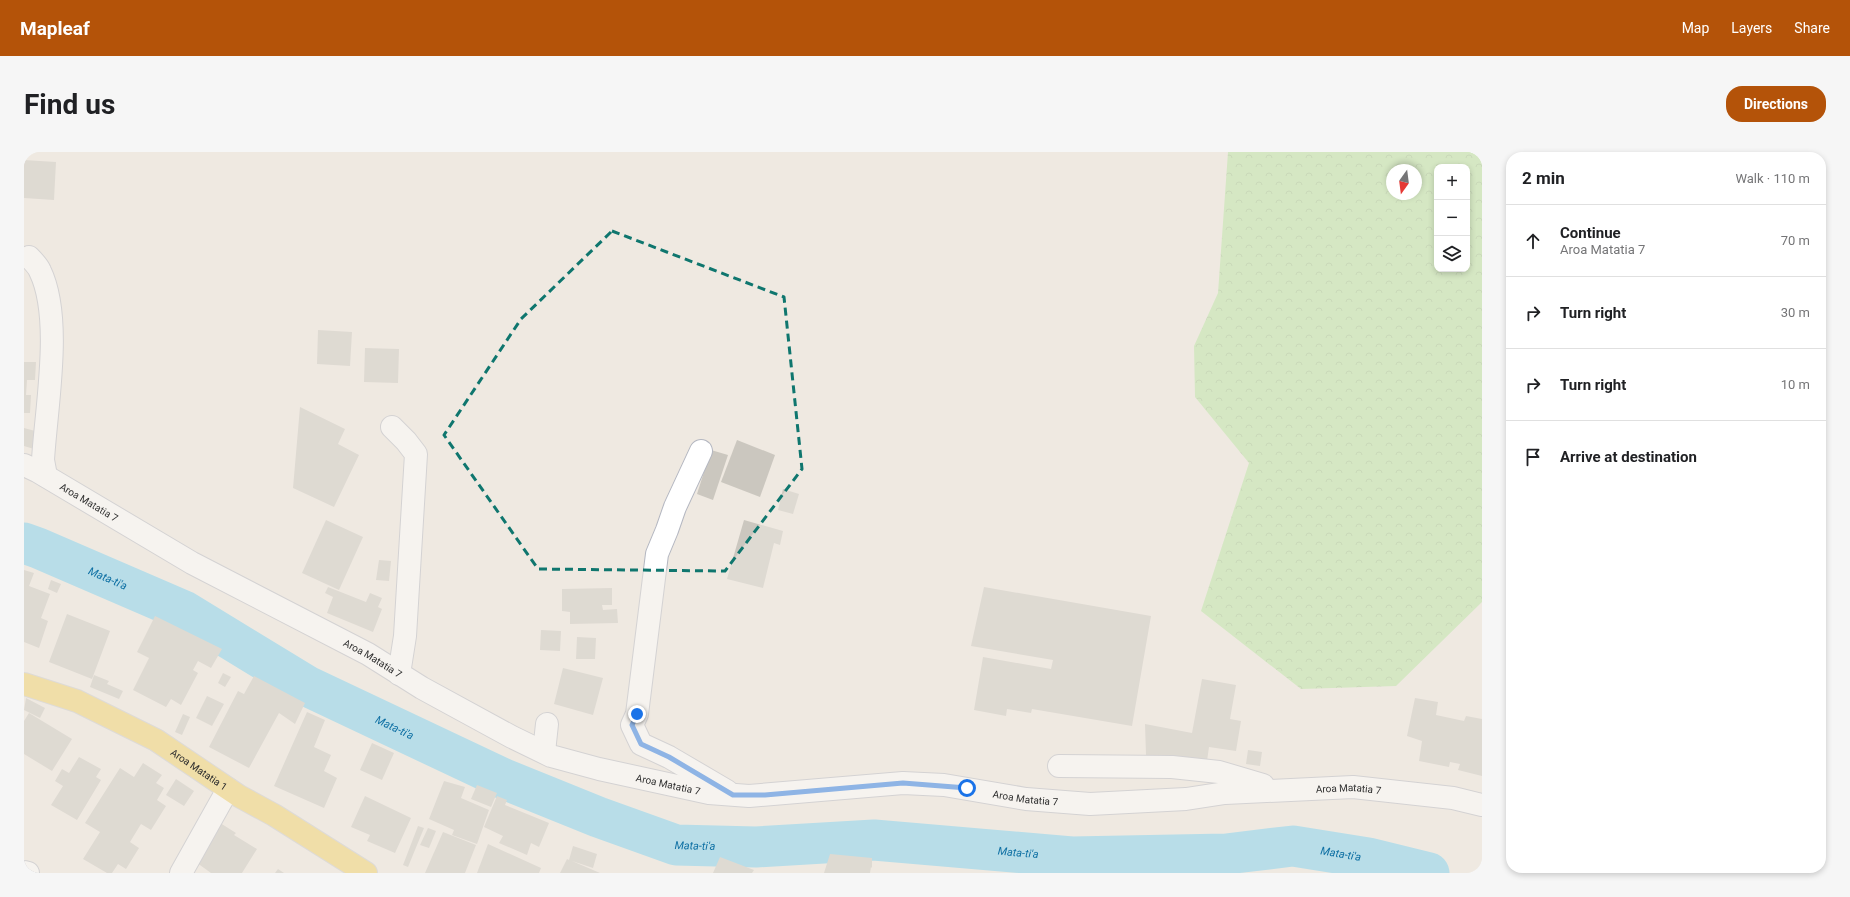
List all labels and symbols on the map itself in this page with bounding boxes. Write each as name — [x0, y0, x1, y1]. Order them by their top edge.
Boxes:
north arrow — [1386, 164, 1422, 200]
street label: Aroa Matatia 7 — [58, 480, 121, 524]
water label: Mata-ti'a — [87, 564, 129, 592]
street label: Aroa Matatia 7 — [342, 637, 404, 680]
route end — [628, 705, 646, 723]
water label: Mata-ti'a — [373, 713, 416, 742]
street label: Aroa Matatia 1 — [169, 746, 230, 792]
street label: Aroa Matatia 7 — [635, 772, 702, 797]
route start — [958, 779, 976, 797]
street label: Aroa Matatia 7 — [1315, 781, 1382, 796]
street label: Aroa Matatia 7 — [992, 788, 1059, 807]
water label: Mata-ti'a — [674, 838, 716, 852]
water label: Mata-ti'a — [997, 844, 1039, 861]
water label: Mata-ti'a — [1320, 844, 1362, 863]

